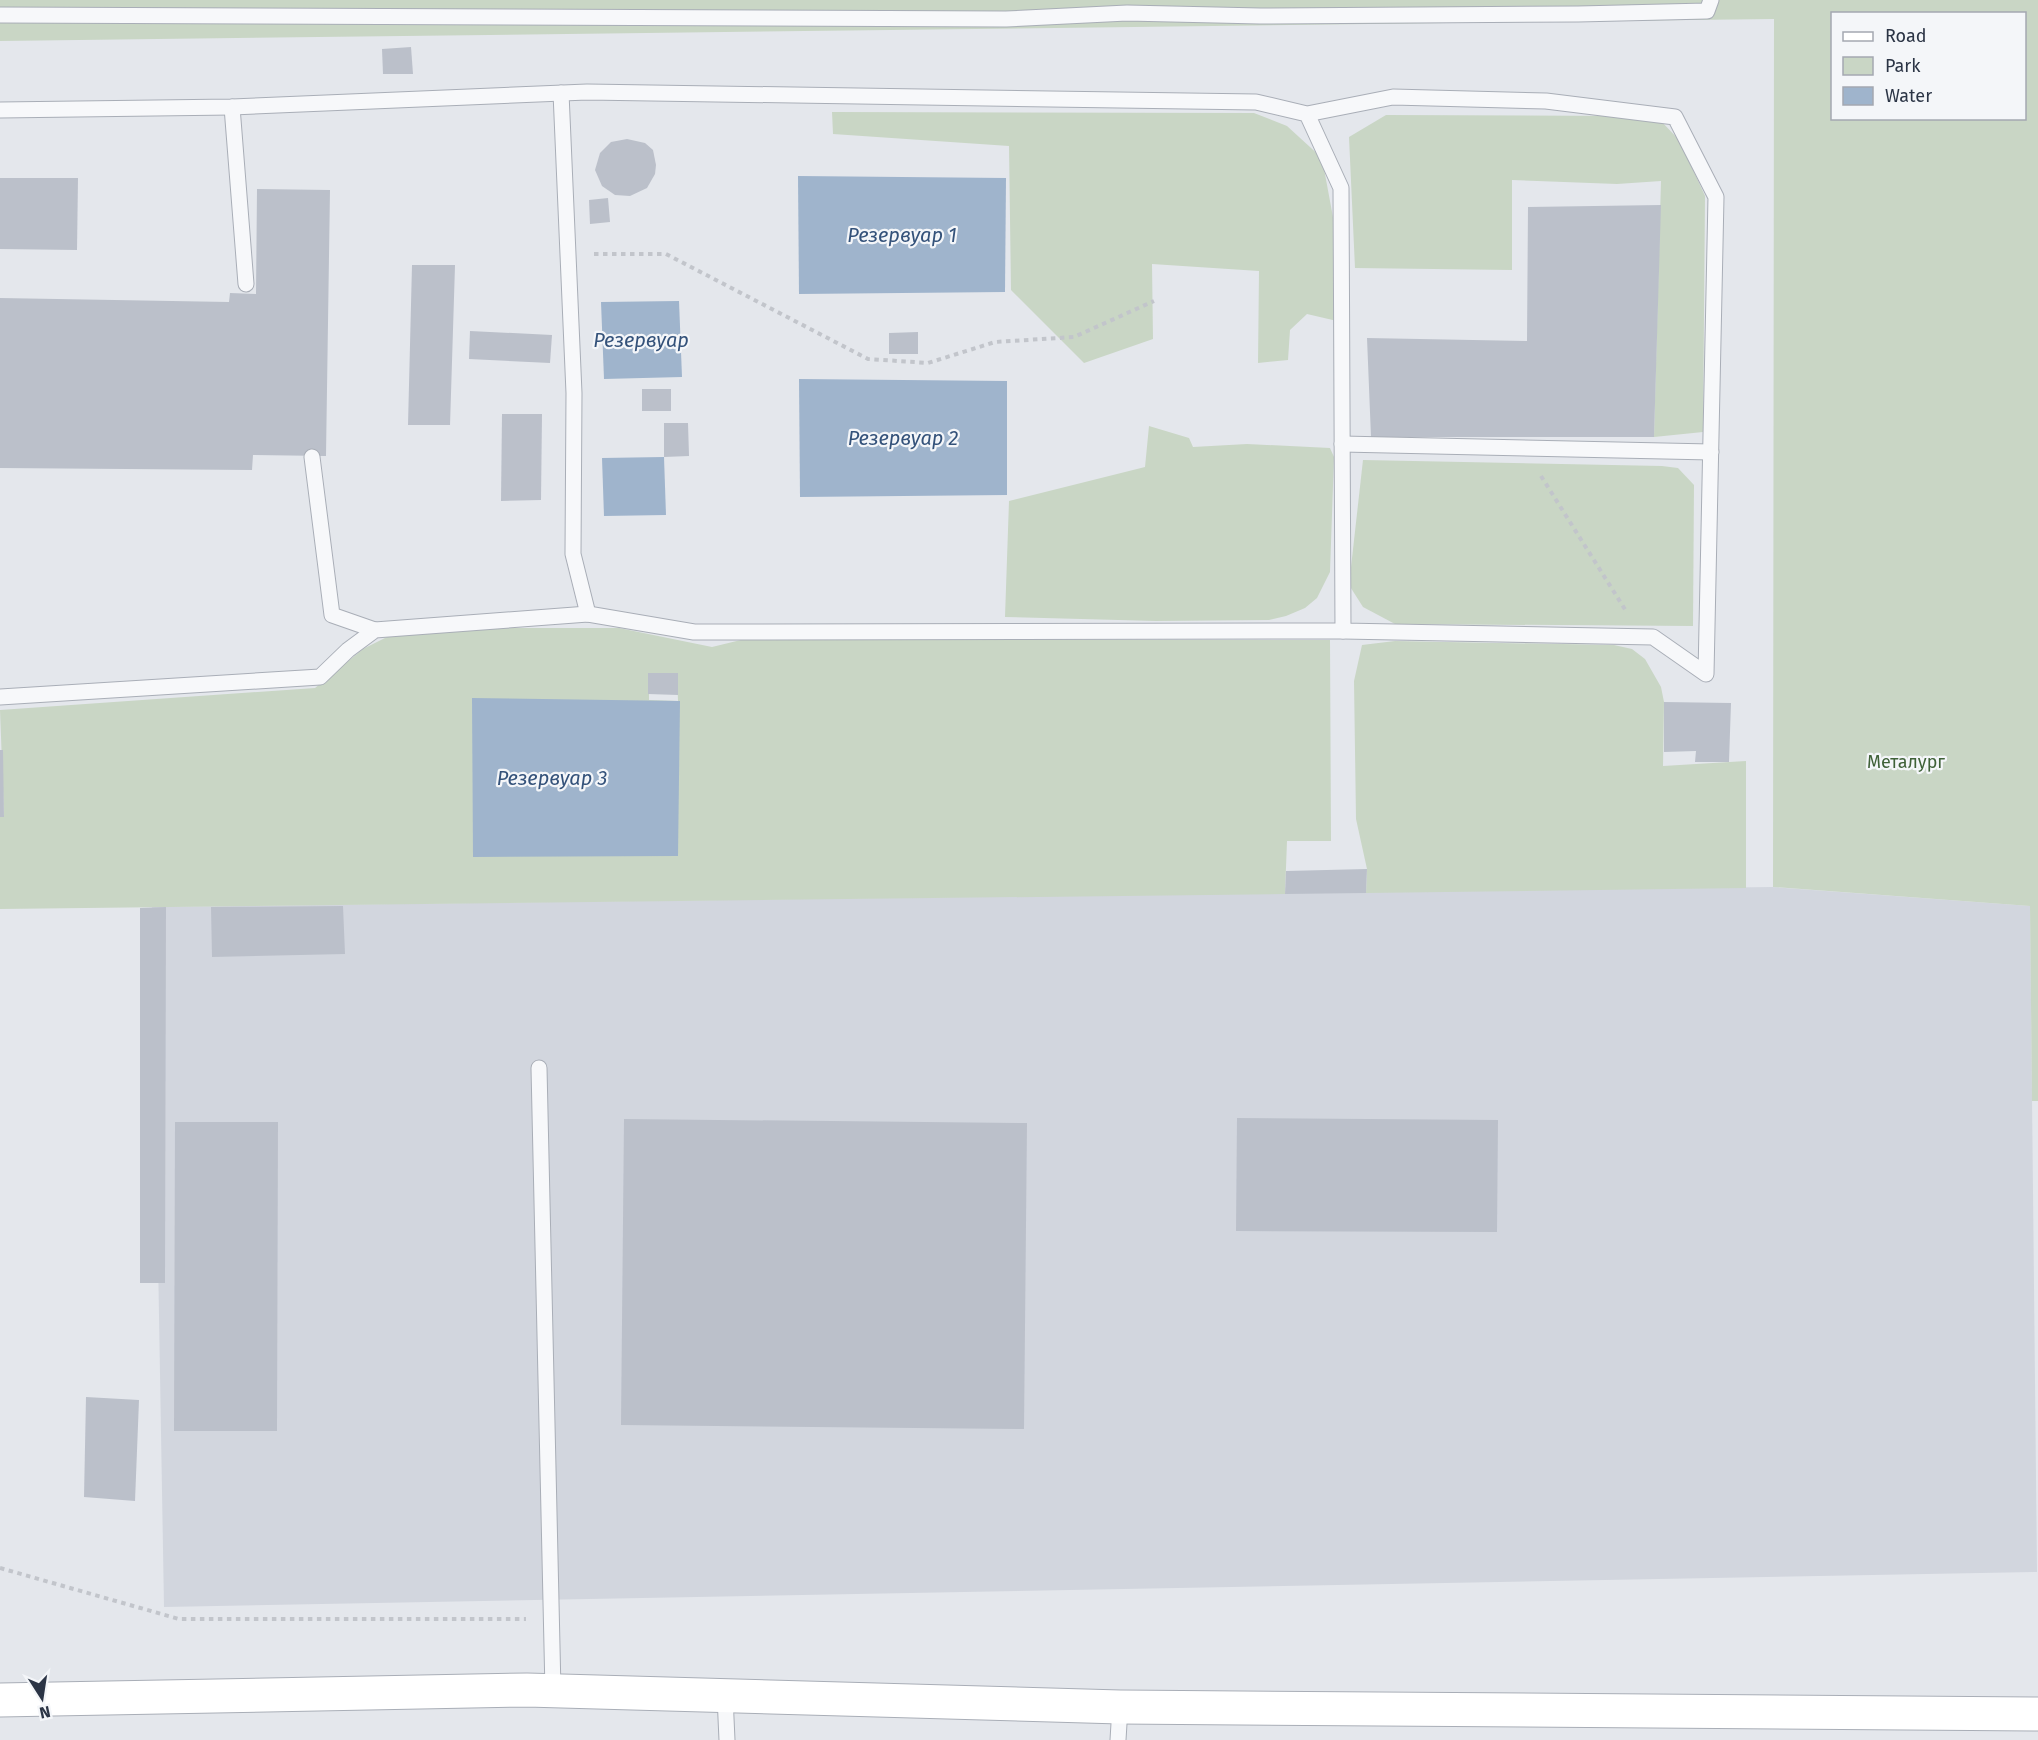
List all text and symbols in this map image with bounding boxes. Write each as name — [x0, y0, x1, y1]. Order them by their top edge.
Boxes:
legend — [1831, 12, 2026, 120]
text: Road — [1885, 25, 1927, 47]
text: Park — [1885, 55, 1921, 77]
text: Water — [1885, 85, 1932, 107]
water label: Резервуар 1 — [847, 223, 957, 247]
water label: Резервуар — [593, 328, 689, 352]
water label: Резервуар 2 — [848, 426, 959, 450]
park label: Металург — [1867, 751, 1945, 773]
water label: Резервуар 3 — [497, 766, 608, 790]
north arrow — [12, 1668, 72, 1728]
text: N — [38, 1702, 52, 1723]

